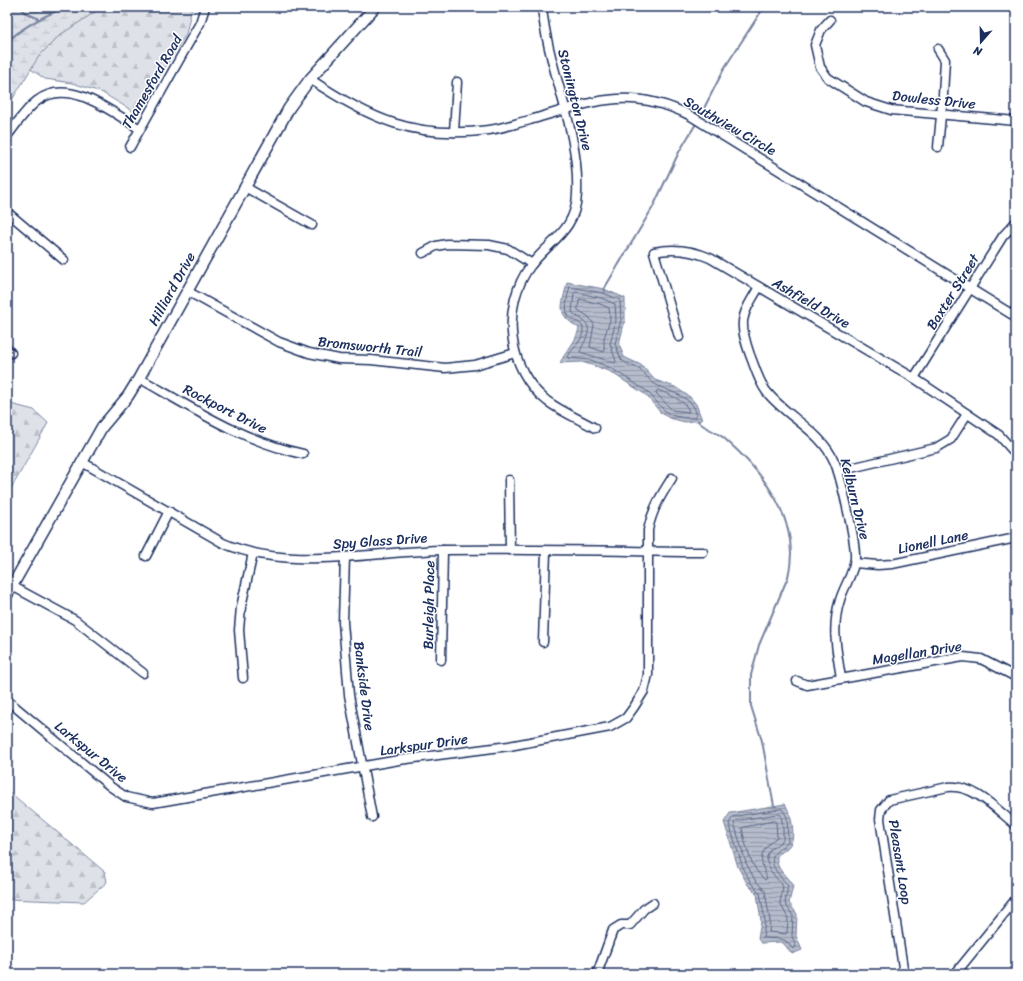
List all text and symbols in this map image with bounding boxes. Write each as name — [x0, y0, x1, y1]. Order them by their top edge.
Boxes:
north arrow — [961, 22, 1001, 62]
street label: Thamesford Road — [115, 29, 190, 134]
text: N — [971, 41, 986, 62]
street label: Stonington Drive — [550, 46, 600, 154]
street label: Dowless Drive — [891, 83, 977, 117]
street label: Southview Circle — [679, 89, 781, 163]
street label: Hilliard Drive — [141, 247, 203, 331]
street label: Baxter Street — [920, 248, 987, 335]
street label: Ashfield Drive — [766, 270, 855, 336]
street label: Bromsworth Trail — [317, 329, 424, 365]
street label: Rockport Drive — [178, 377, 272, 441]
street label: Kelburn Drive — [833, 456, 877, 542]
street label: Lionell Lane — [895, 522, 971, 562]
street label: Spy Glass Drive — [332, 525, 428, 557]
street label: Burleigh Place — [416, 560, 442, 650]
street label: Magellan Drive — [870, 634, 964, 672]
street label: Bankside Drive — [346, 640, 382, 732]
street label: Larkspur Drive — [49, 714, 133, 790]
street label: Larkspur Drive — [379, 726, 469, 764]
street label: Pleasant Loop — [881, 818, 919, 907]

